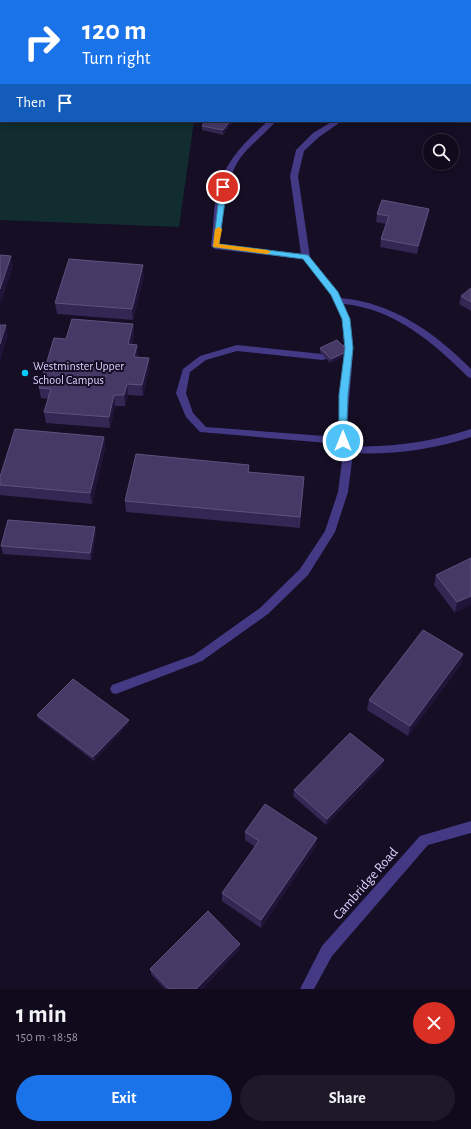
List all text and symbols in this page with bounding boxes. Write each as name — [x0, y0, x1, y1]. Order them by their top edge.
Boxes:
icon: right — [16, 16, 68, 68]
text: 120 m — [82, 17, 147, 45]
text: Turn right — [82, 50, 151, 68]
icon: arrive — [54, 92, 76, 114]
text: Then — [16, 95, 46, 110]
map controls — [423, 134, 459, 170]
button: search — [423, 134, 459, 170]
pin — [206, 170, 240, 204]
icon: arrive — [212, 176, 234, 198]
place label: Westminster Upper School Campus — [33, 360, 124, 386]
marker: Westminster Upper School Campus — [20, 368, 30, 378]
position arrow — [322, 420, 364, 462]
street label: Cambridge Road — [331, 845, 401, 922]
button: close — [413, 1002, 455, 1044]
text: 1 min — [16, 1003, 67, 1027]
text: 150 m · 18:58 — [16, 1031, 78, 1044]
button: Exit — [16, 1075, 232, 1121]
button: Share — [240, 1075, 455, 1121]

